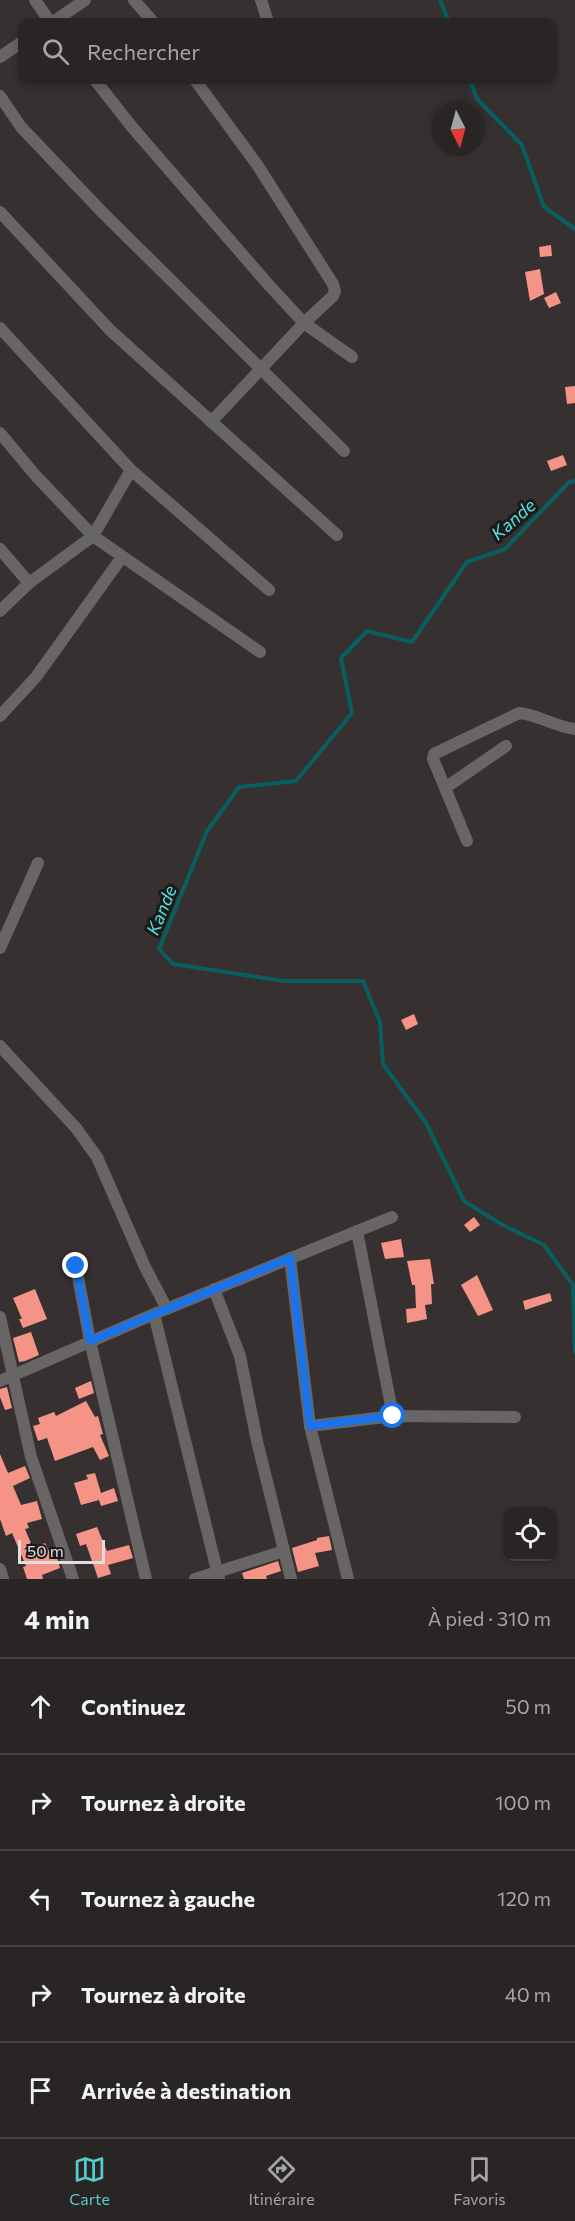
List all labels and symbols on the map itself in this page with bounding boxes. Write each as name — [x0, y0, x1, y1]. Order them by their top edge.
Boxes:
north arrow — [431, 102, 485, 156]
water label: Kande — [486, 493, 540, 544]
water label: Kande — [141, 881, 181, 938]
route end — [62, 1252, 88, 1278]
route start — [379, 1402, 405, 1428]
scale bar — [18, 1537, 105, 1564]

